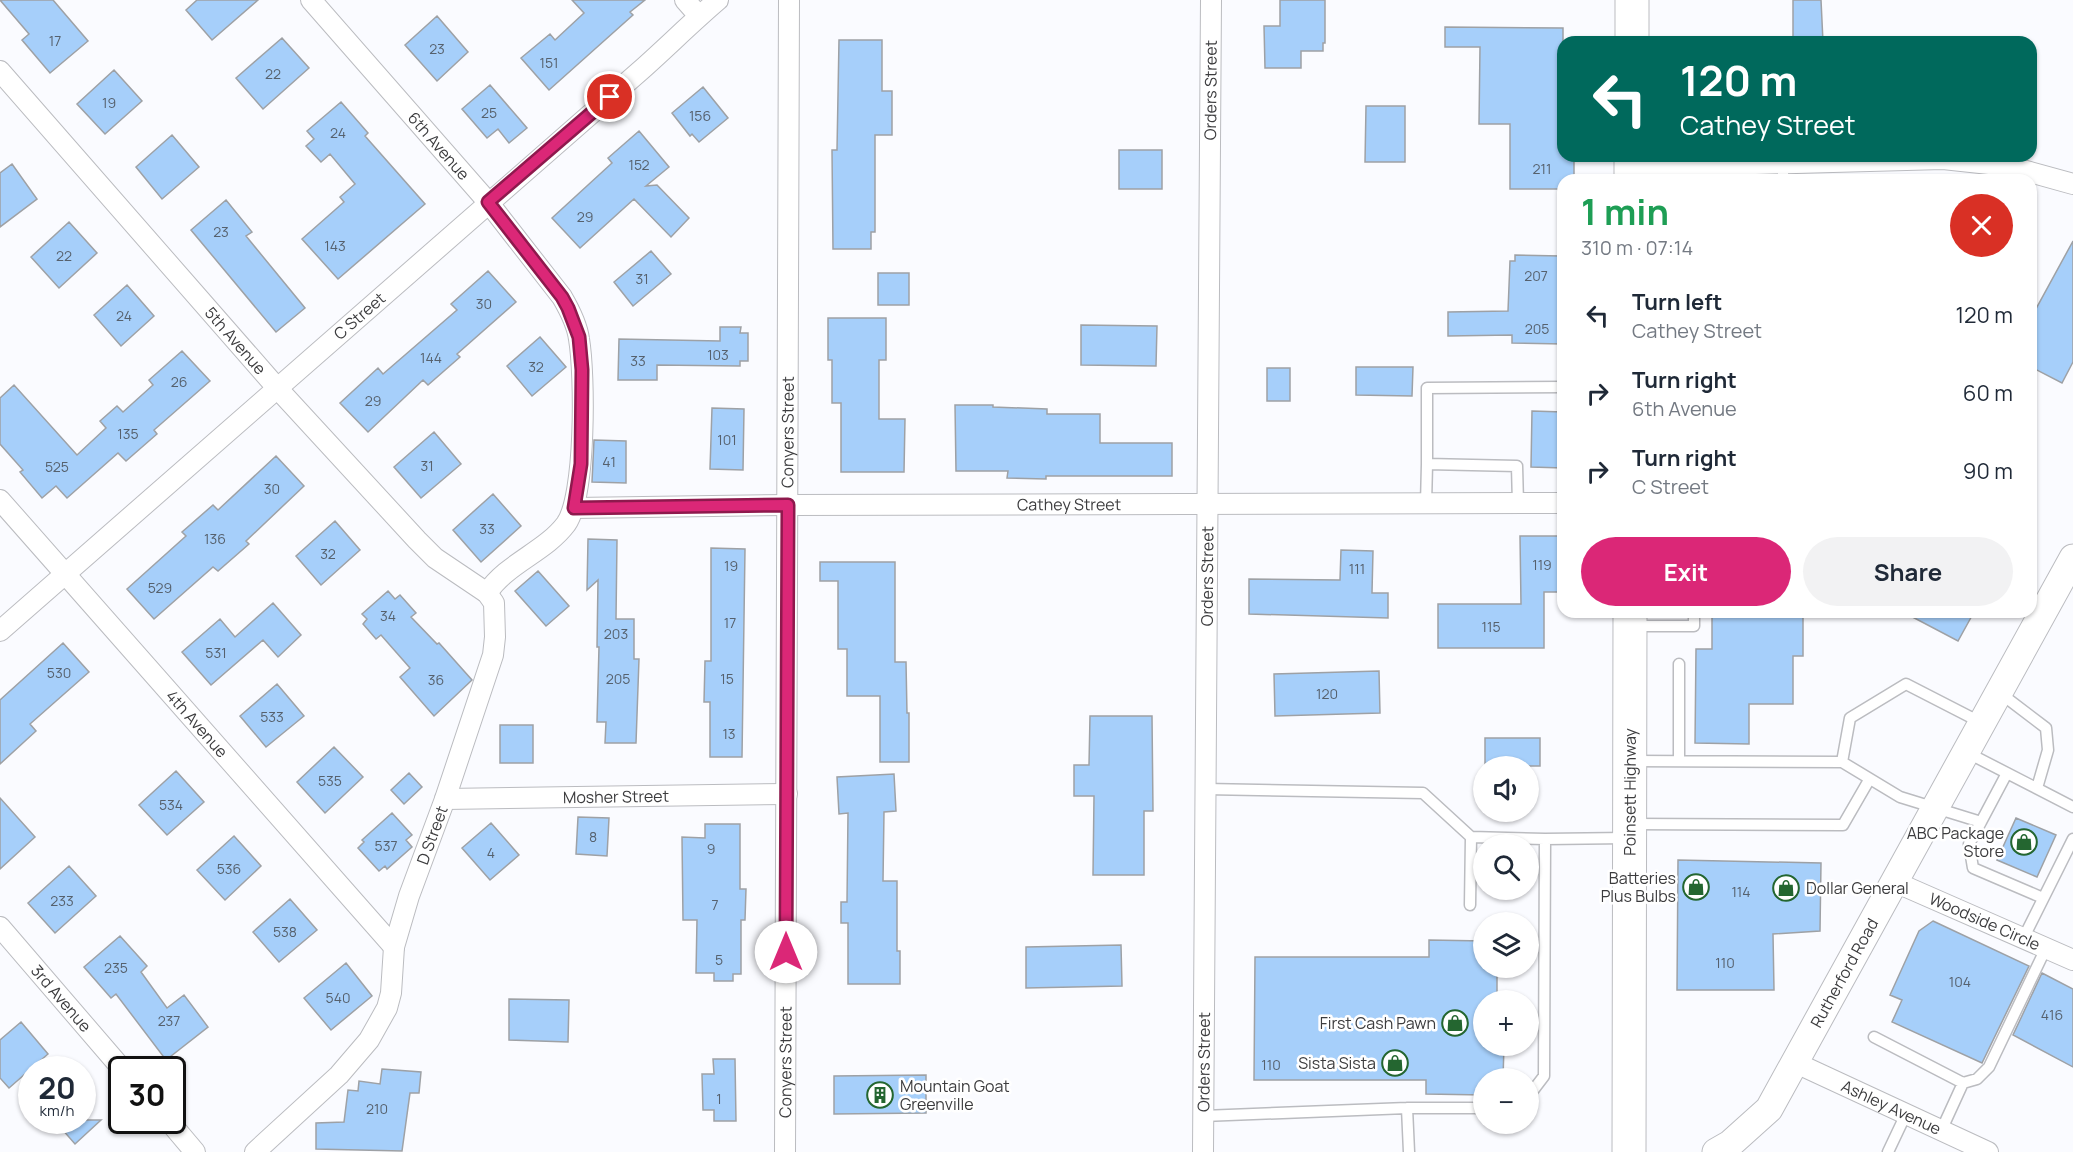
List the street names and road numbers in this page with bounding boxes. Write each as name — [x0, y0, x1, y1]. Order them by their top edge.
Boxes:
street label: Orders Street — [1199, 40, 1222, 140]
street label: 6th Avenue — [403, 107, 475, 185]
street label: C Street — [329, 287, 390, 344]
street label: 5th Avenue — [200, 302, 271, 379]
street label: Conyers Street — [776, 376, 799, 488]
street label: Cathey Street — [1017, 493, 1121, 515]
street label: Orders Street — [1196, 526, 1218, 626]
street label: 4th Avenue — [161, 685, 233, 762]
street label: Poinsett Highway — [1619, 728, 1641, 856]
street label: Mosher Street — [563, 785, 669, 808]
street label: D Street — [411, 803, 453, 867]
street label: Woodside Circle — [1926, 887, 2044, 955]
street label: Rutherford Road — [1805, 914, 1883, 1031]
street label: 3rd Avenue — [26, 960, 96, 1037]
street label: Conyers Street — [774, 1006, 797, 1118]
street label: Orders Street — [1192, 1012, 1215, 1112]
street label: Ashley Avenue — [1838, 1075, 1945, 1140]

